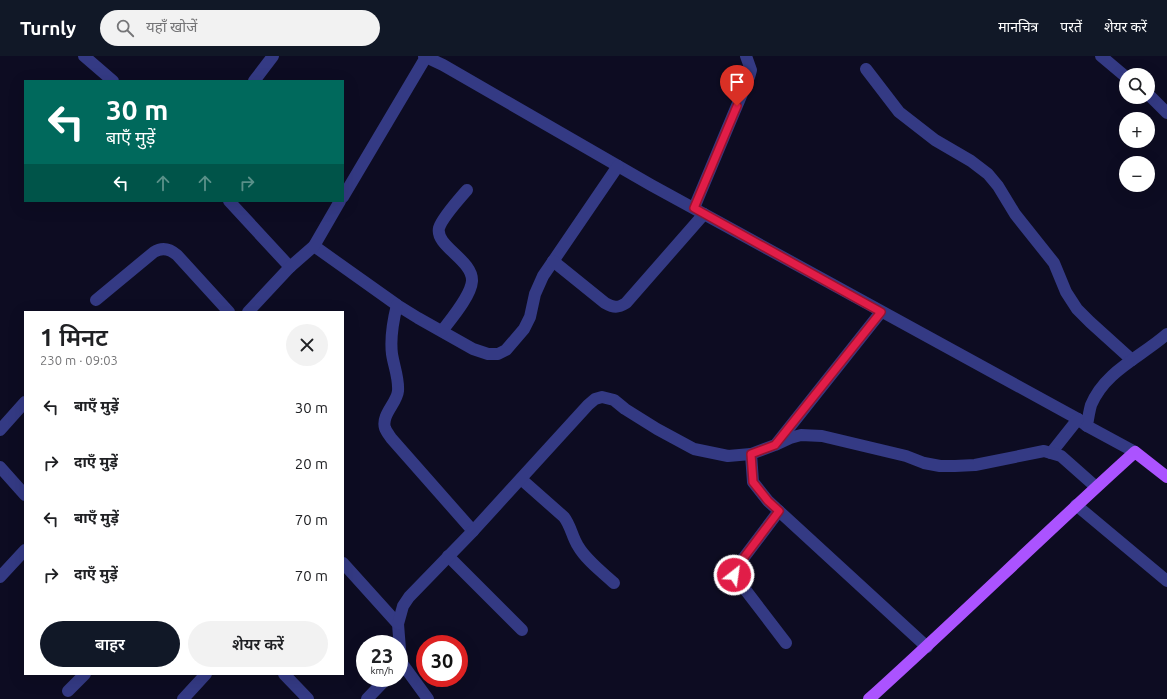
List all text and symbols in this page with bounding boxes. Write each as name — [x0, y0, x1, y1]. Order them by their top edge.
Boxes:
search box — [100, 10, 380, 46]
text: Turnly — [20, 17, 76, 39]
icon: search — [114, 17, 136, 39]
text: यहाँ खोजें — [146, 18, 197, 35]
text: मानचित्र — [998, 19, 1038, 35]
text: परतें — [1060, 19, 1082, 35]
text: शेयर करें — [1104, 19, 1147, 35]
pin — [720, 65, 754, 106]
map controls — [1119, 68, 1155, 192]
button: search — [1119, 68, 1155, 104]
icon: arrive — [726, 71, 748, 93]
text: 30 m — [106, 94, 168, 125]
icon: left — [40, 96, 92, 148]
button: + — [1119, 112, 1155, 148]
text: बाएँ मुड़ें — [106, 127, 155, 147]
button: − — [1119, 156, 1155, 192]
icon: left — [110, 172, 132, 194]
icon: ahead — [152, 172, 174, 194]
icon: ahead — [194, 172, 216, 194]
icon: right — [236, 172, 258, 194]
text: 1 मिनट — [40, 324, 108, 351]
button: close — [286, 324, 328, 366]
text: 230 m · 09:03 — [40, 353, 118, 367]
icon: left — [40, 396, 62, 418]
text: बाएँ मुड़ें — [74, 397, 119, 414]
text: 30 m — [295, 399, 328, 416]
icon: right — [40, 452, 62, 474]
text: दाएँ मुड़ें — [74, 453, 118, 470]
text: 20 m — [295, 455, 328, 472]
icon: left — [40, 508, 62, 530]
text: बाएँ मुड़ें — [74, 509, 119, 526]
text: 70 m — [295, 511, 328, 528]
position arrow — [713, 554, 755, 596]
icon: right — [40, 564, 62, 586]
text: दाएँ मुड़ें — [74, 565, 118, 582]
text: 70 m — [295, 567, 328, 584]
button: बाहर — [40, 621, 180, 667]
button: शेयर करें — [188, 621, 328, 667]
speed limit sign: 30 — [416, 635, 468, 687]
text: 23 — [371, 644, 393, 667]
text: km/h — [370, 665, 394, 676]

